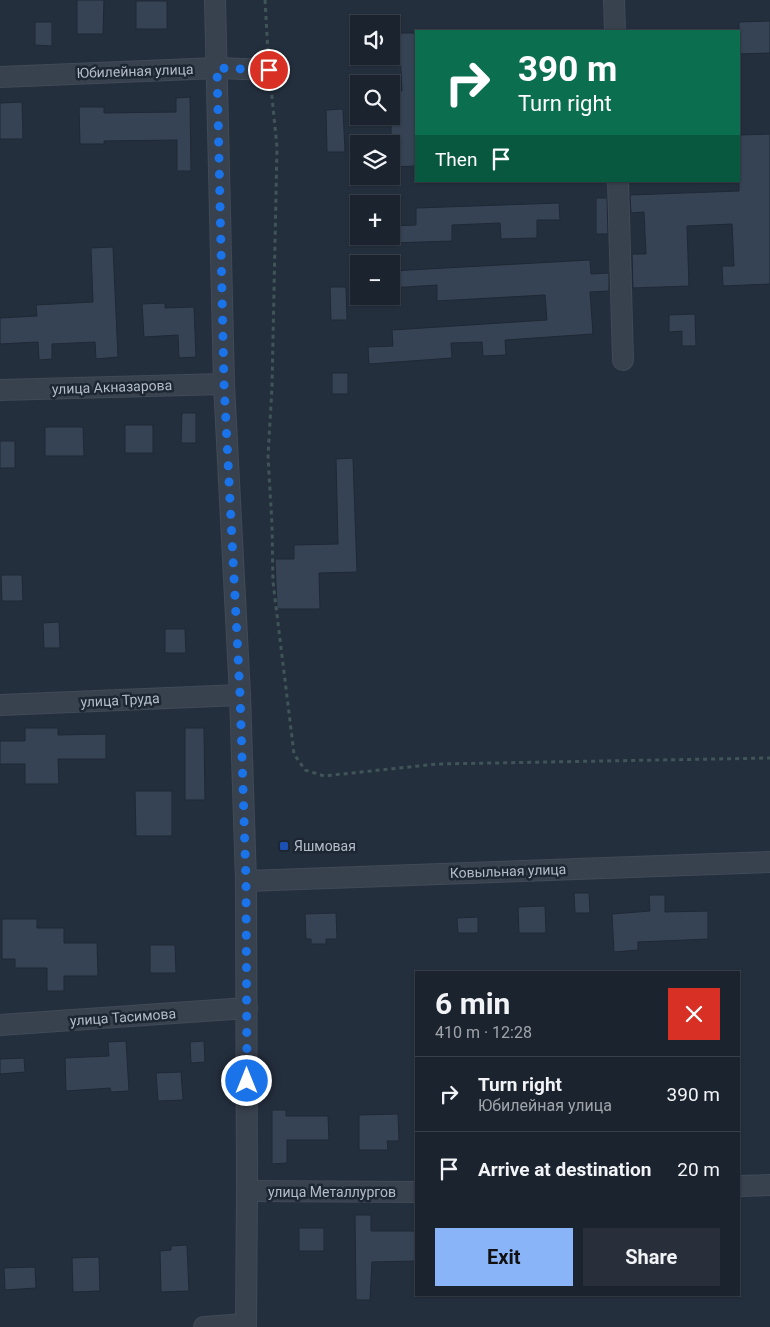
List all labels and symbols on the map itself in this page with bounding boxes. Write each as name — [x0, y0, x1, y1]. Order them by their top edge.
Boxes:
pin — [248, 49, 290, 91]
street label: Юбилейная улица — [76, 61, 194, 81]
street label: улица Акназарова — [52, 377, 172, 397]
street label: улица Труда — [80, 690, 160, 710]
place label: Яшмовая — [294, 838, 356, 854]
marker: Яшмовая — [278, 840, 290, 852]
street label: Ковыльная улица — [449, 861, 567, 881]
street label: улица Тасимова — [69, 1005, 177, 1029]
position arrow — [220, 1054, 272, 1106]
street label: улица Металлургов — [268, 1184, 396, 1200]

